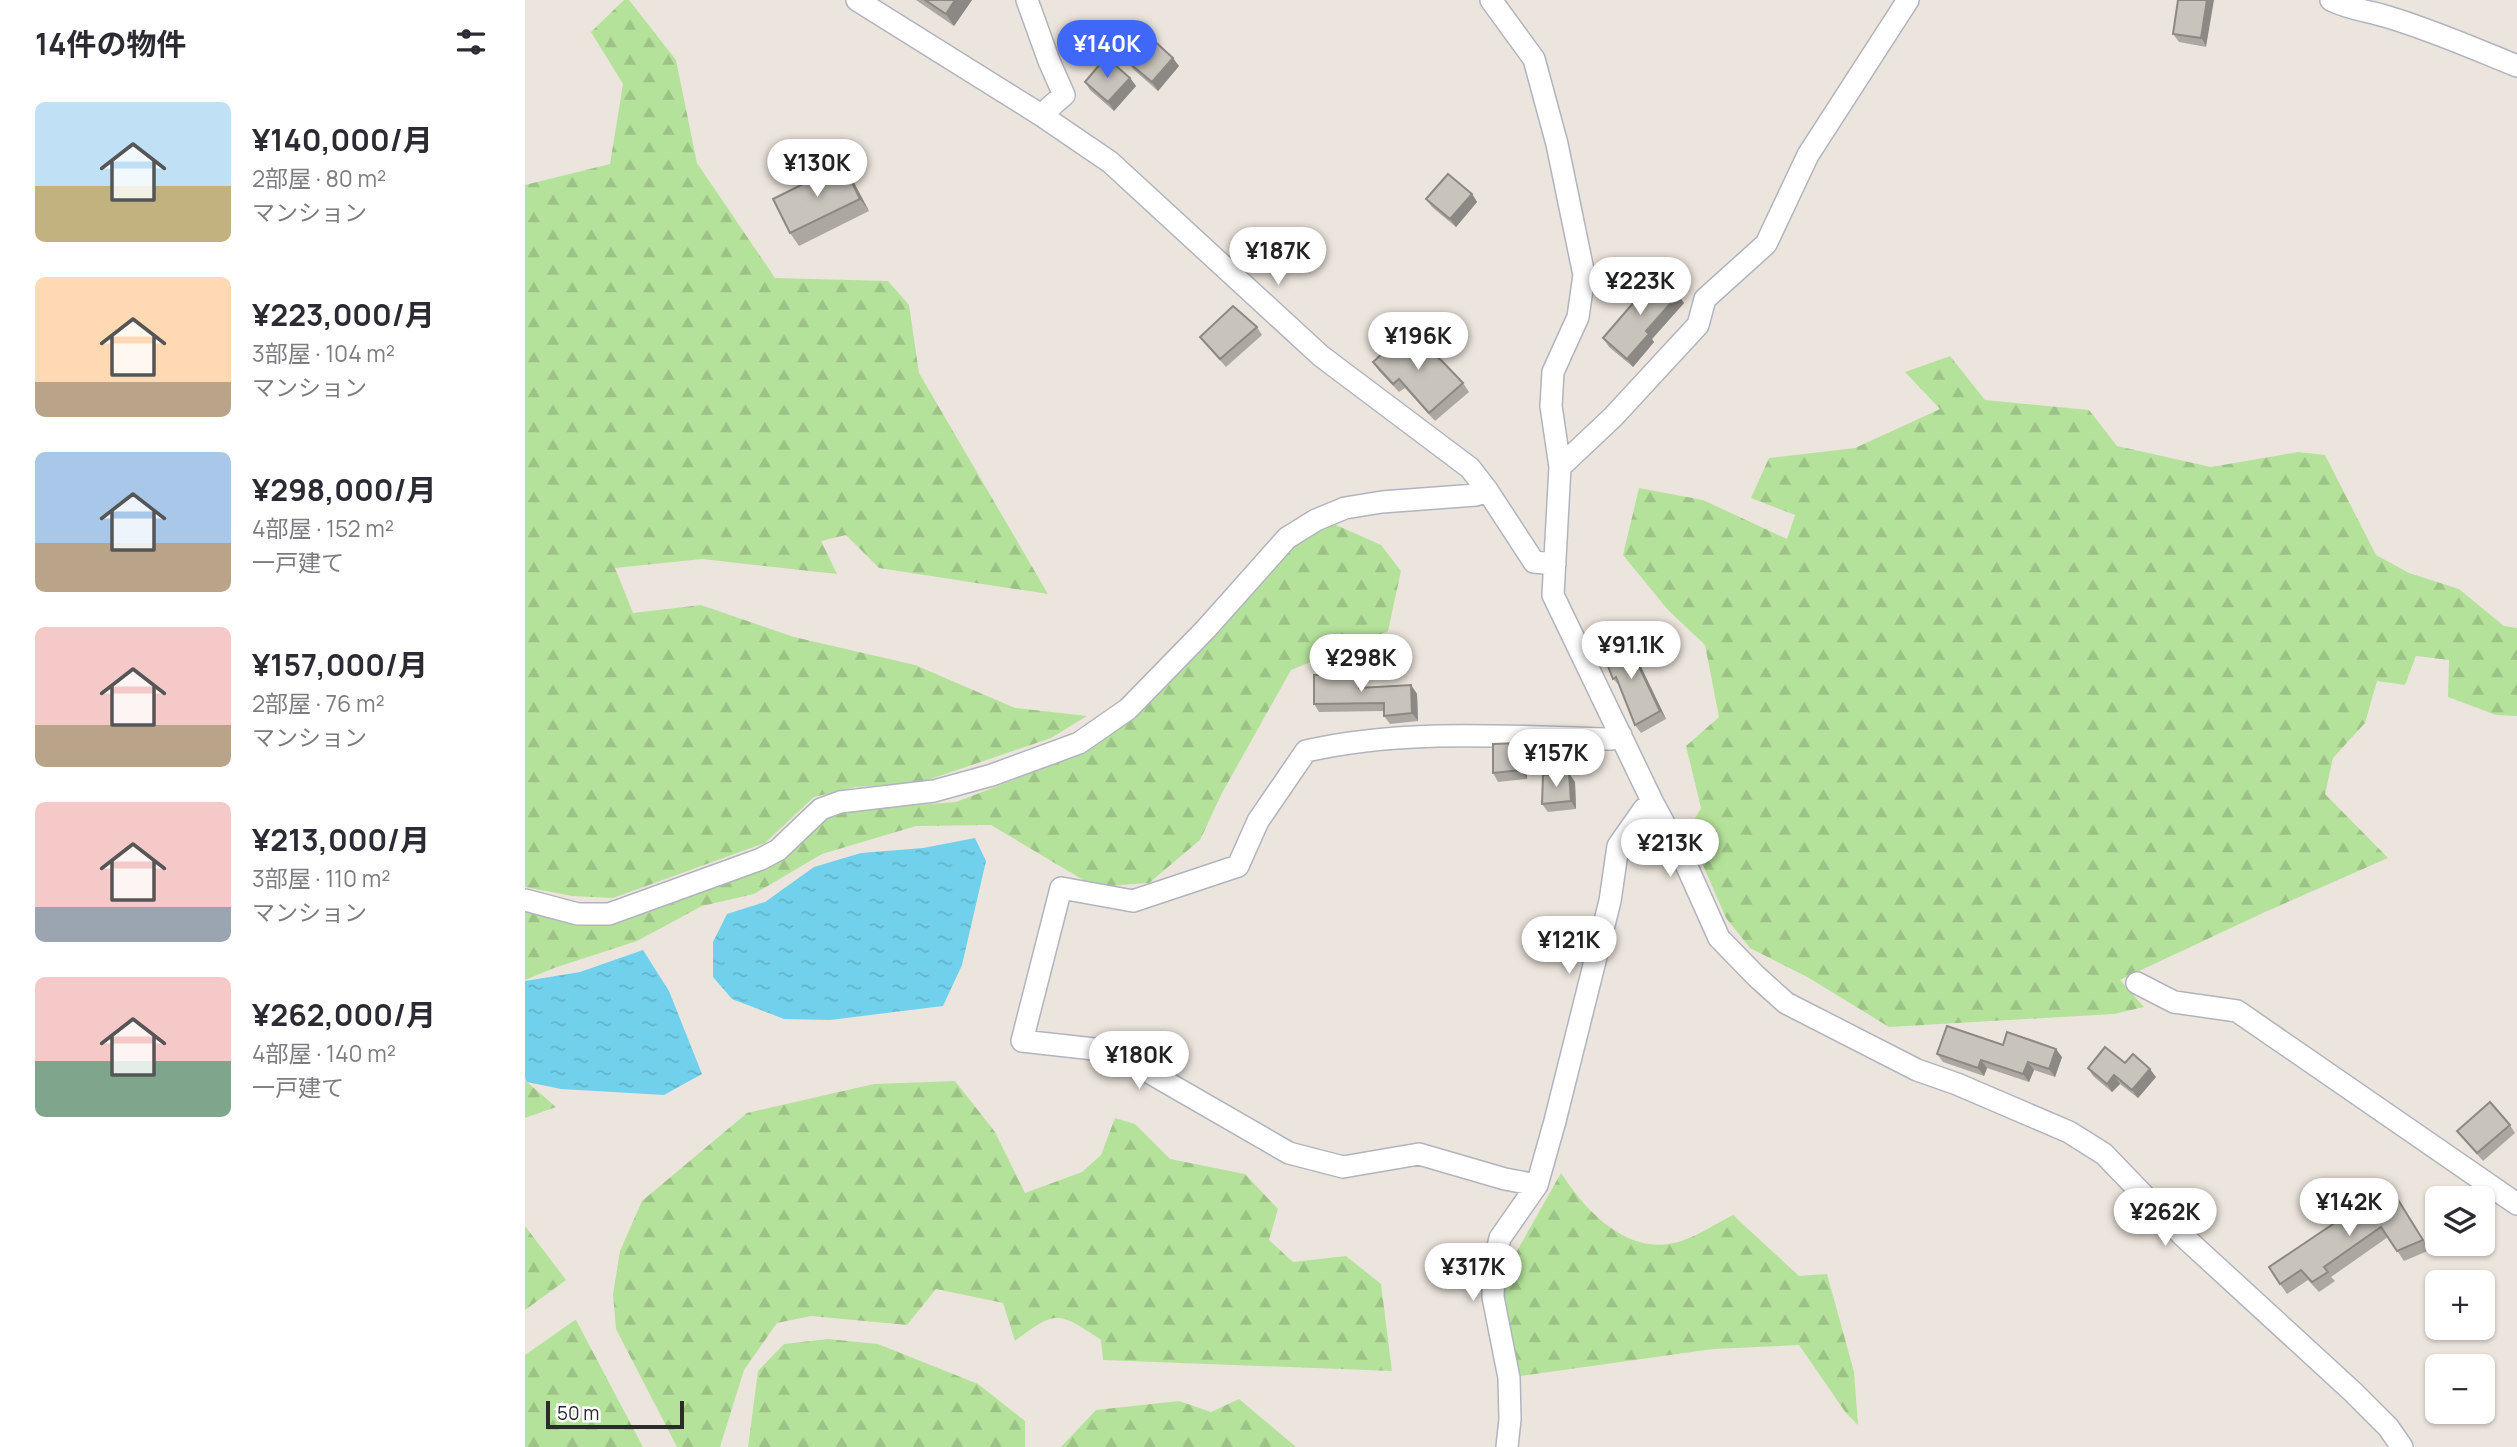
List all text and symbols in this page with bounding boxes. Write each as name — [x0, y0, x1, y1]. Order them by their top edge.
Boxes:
pin: ¥140K — [1058, 20, 1156, 80]
text: 14件の物件 — [35, 23, 186, 64]
icon: filters — [452, 23, 490, 61]
text: ¥140K — [1073, 27, 1141, 59]
text: ¥140,000/月 — [252, 119, 433, 160]
icon: home — [91, 130, 175, 214]
pin: ¥130K — [768, 140, 866, 199]
text: ¥130K — [783, 146, 851, 178]
text: 2部屋 · 80 m² — [252, 162, 386, 194]
text: マンション — [252, 196, 367, 228]
pin: ¥187K — [1229, 228, 1327, 287]
text: ¥187K — [1245, 234, 1311, 266]
pin: ¥223K — [1591, 258, 1689, 317]
text: ¥223K — [1605, 264, 1675, 296]
text: ¥223,000/月 — [252, 294, 435, 335]
icon: home — [91, 305, 175, 389]
pin: ¥196K — [1369, 312, 1467, 372]
text: ¥196K — [1384, 319, 1452, 351]
text: 3部屋 · 104 m² — [252, 337, 395, 369]
text: マンション — [252, 371, 367, 403]
text: ¥298,000/月 — [252, 469, 437, 510]
icon: home — [91, 480, 175, 564]
text: 4部屋 · 152 m² — [252, 512, 394, 544]
text: 一戸建て — [252, 546, 344, 578]
pin: ¥91.1K — [1574, 622, 1688, 681]
text: ¥91.1K — [1598, 628, 1664, 660]
pin: ¥298K — [1312, 634, 1410, 694]
text: ¥298K — [1325, 641, 1397, 673]
text: ¥157,000/月 — [252, 644, 428, 685]
icon: home — [91, 655, 175, 739]
text: 2部屋 · 76 m² — [252, 687, 385, 719]
text: マンション — [252, 721, 367, 753]
pin: ¥157K — [1507, 730, 1605, 789]
text: ¥157K — [1524, 736, 1588, 768]
text: ¥213,000/月 — [252, 819, 430, 860]
pin: ¥213K — [1621, 820, 1719, 879]
text: ¥213K — [1637, 826, 1703, 858]
icon: home — [91, 830, 175, 914]
text: 3部屋 · 110 m² — [252, 862, 390, 894]
text: マンション — [252, 896, 367, 928]
pin: ¥121K — [1520, 916, 1618, 976]
text: ¥121K — [1538, 923, 1600, 955]
text: ¥262,000/月 — [252, 994, 436, 1035]
icon: home — [91, 1005, 175, 1089]
pin: ¥180K — [1090, 1032, 1188, 1091]
text: 4部屋 · 140 m² — [252, 1037, 396, 1069]
text: ¥180K — [1105, 1038, 1173, 1070]
text: 一戸建て — [252, 1071, 344, 1103]
pin: ¥142K — [2300, 1178, 2398, 1238]
text: ¥142K — [2316, 1185, 2382, 1217]
map controls — [2425, 1186, 2495, 1424]
button: layers — [2425, 1186, 2495, 1256]
pin: ¥262K — [2116, 1188, 2214, 1248]
text: ¥262K — [2130, 1195, 2200, 1227]
pin: ¥317K — [1424, 1244, 1522, 1303]
text: ¥317K — [1441, 1250, 1505, 1282]
button: + — [2425, 1270, 2495, 1340]
button: − — [2425, 1354, 2495, 1424]
scale bar — [546, 1398, 684, 1430]
text: 50 m — [557, 1400, 599, 1426]

